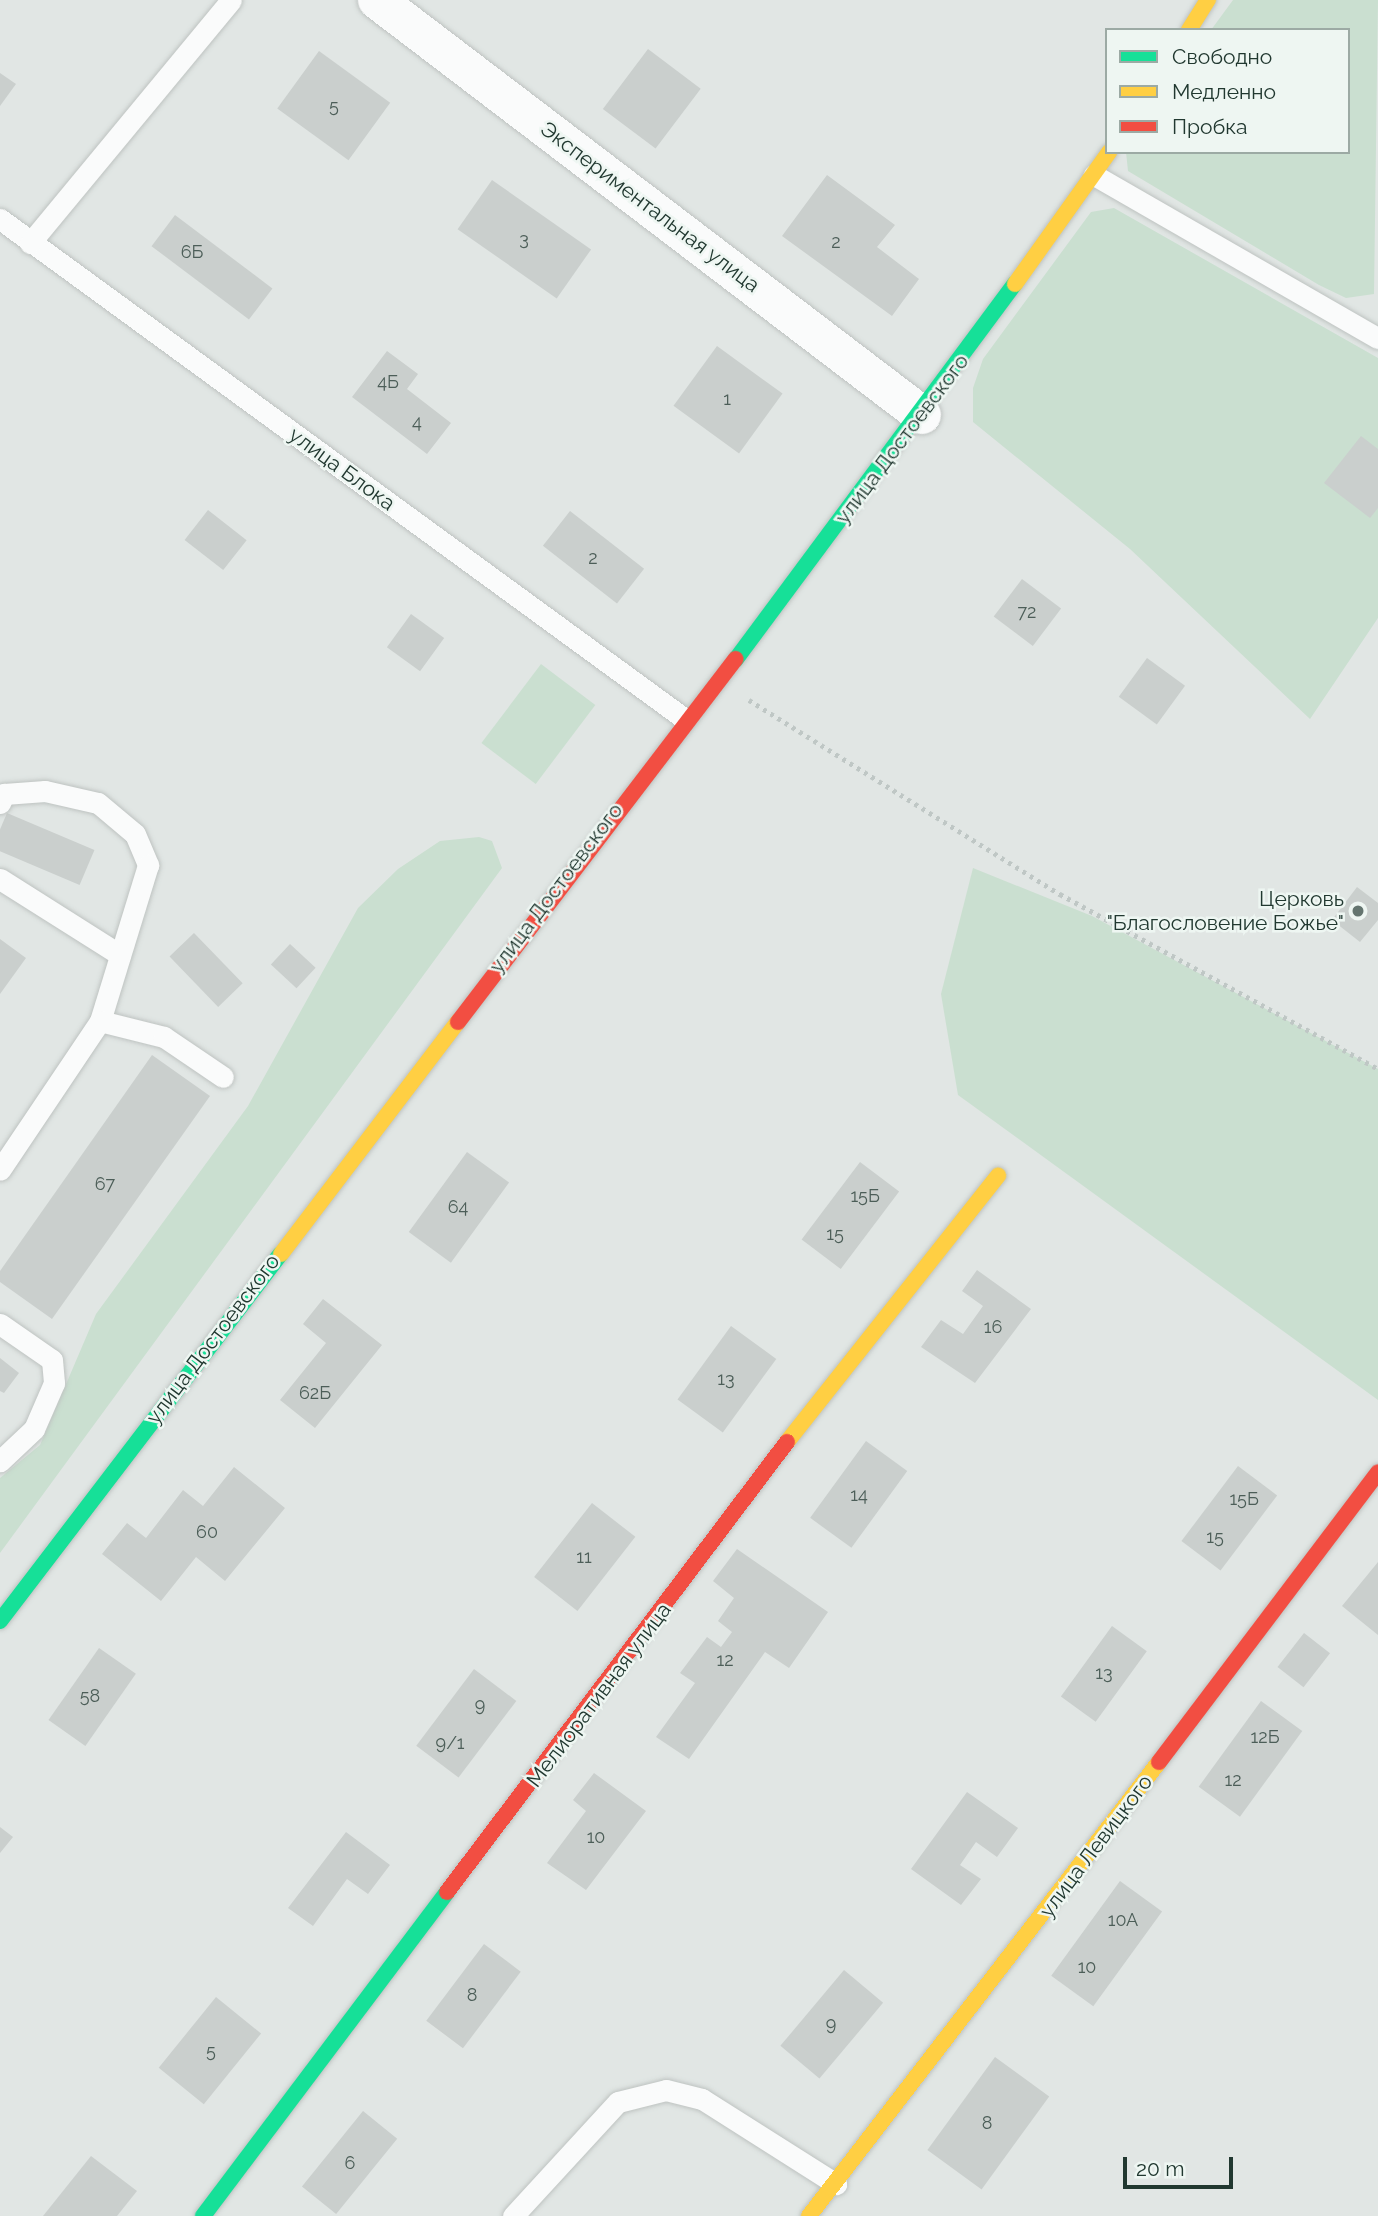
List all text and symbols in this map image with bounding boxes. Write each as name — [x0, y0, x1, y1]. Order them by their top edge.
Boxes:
legend — [1105, 28, 1350, 154]
text: Свободно — [1172, 44, 1272, 69]
text: Медленно — [1172, 79, 1276, 104]
house number: 5 — [329, 95, 339, 117]
text: Пробка — [1172, 114, 1248, 139]
street label: Экспериментальная улица — [535, 116, 765, 298]
house number: 3 — [519, 228, 529, 250]
house number: 2 — [831, 231, 841, 253]
house number: 6Б — [181, 241, 203, 263]
street label: улица Достоевского — [830, 349, 974, 529]
house number: 4Б — [377, 371, 399, 393]
house number: 1 — [723, 388, 731, 410]
house number: 4 — [412, 411, 422, 433]
street label: улица Блока — [284, 422, 400, 516]
house number: 2 — [588, 547, 598, 569]
house number: 72 — [1017, 601, 1037, 623]
street label: улица Достоевского — [484, 798, 628, 978]
place label: Церковь "Благословение Божье" — [1107, 886, 1344, 936]
marker: Церковь "Благословение Божье" — [1350, 903, 1366, 919]
house number: 67 — [95, 1173, 115, 1195]
house number: 15Б — [850, 1185, 880, 1207]
house number: 64 — [448, 1196, 468, 1218]
house number: 15 — [826, 1223, 844, 1245]
street label: улица Достоевского — [141, 1249, 285, 1429]
house number: 16 — [984, 1316, 1002, 1338]
house number: 13 — [717, 1368, 735, 1390]
house number: 62Б — [299, 1382, 331, 1404]
house number: 14 — [850, 1484, 868, 1506]
house number: 15Б — [1229, 1488, 1259, 1510]
house number: 60 — [196, 1521, 218, 1543]
house number: 15 — [1206, 1526, 1224, 1548]
house number: 11 — [576, 1546, 592, 1568]
street label: Мелиоративная улица — [521, 1598, 677, 1792]
house number: 12 — [716, 1649, 734, 1671]
house number: 13 — [1095, 1662, 1113, 1684]
house number: 58 — [80, 1685, 100, 1707]
house number: 9 — [475, 1694, 485, 1716]
house number: 12Б — [1251, 1726, 1279, 1748]
house number: 9/1 — [436, 1732, 464, 1754]
house number: 12 — [1224, 1769, 1242, 1791]
street label: улица Левицкого — [1034, 1770, 1158, 1922]
house number: 10 — [587, 1826, 605, 1848]
house number: 10А — [1108, 1909, 1138, 1931]
house number: 10 — [1078, 1956, 1096, 1978]
house number: 8 — [467, 1984, 477, 2006]
house number: 9 — [826, 2013, 836, 2035]
house number: 5 — [206, 2040, 216, 2062]
house number: 8 — [982, 2112, 992, 2134]
scale bar — [1126, 2142, 1236, 2186]
house number: 6 — [345, 2152, 355, 2174]
text: 20 m — [1136, 2156, 1184, 2181]

